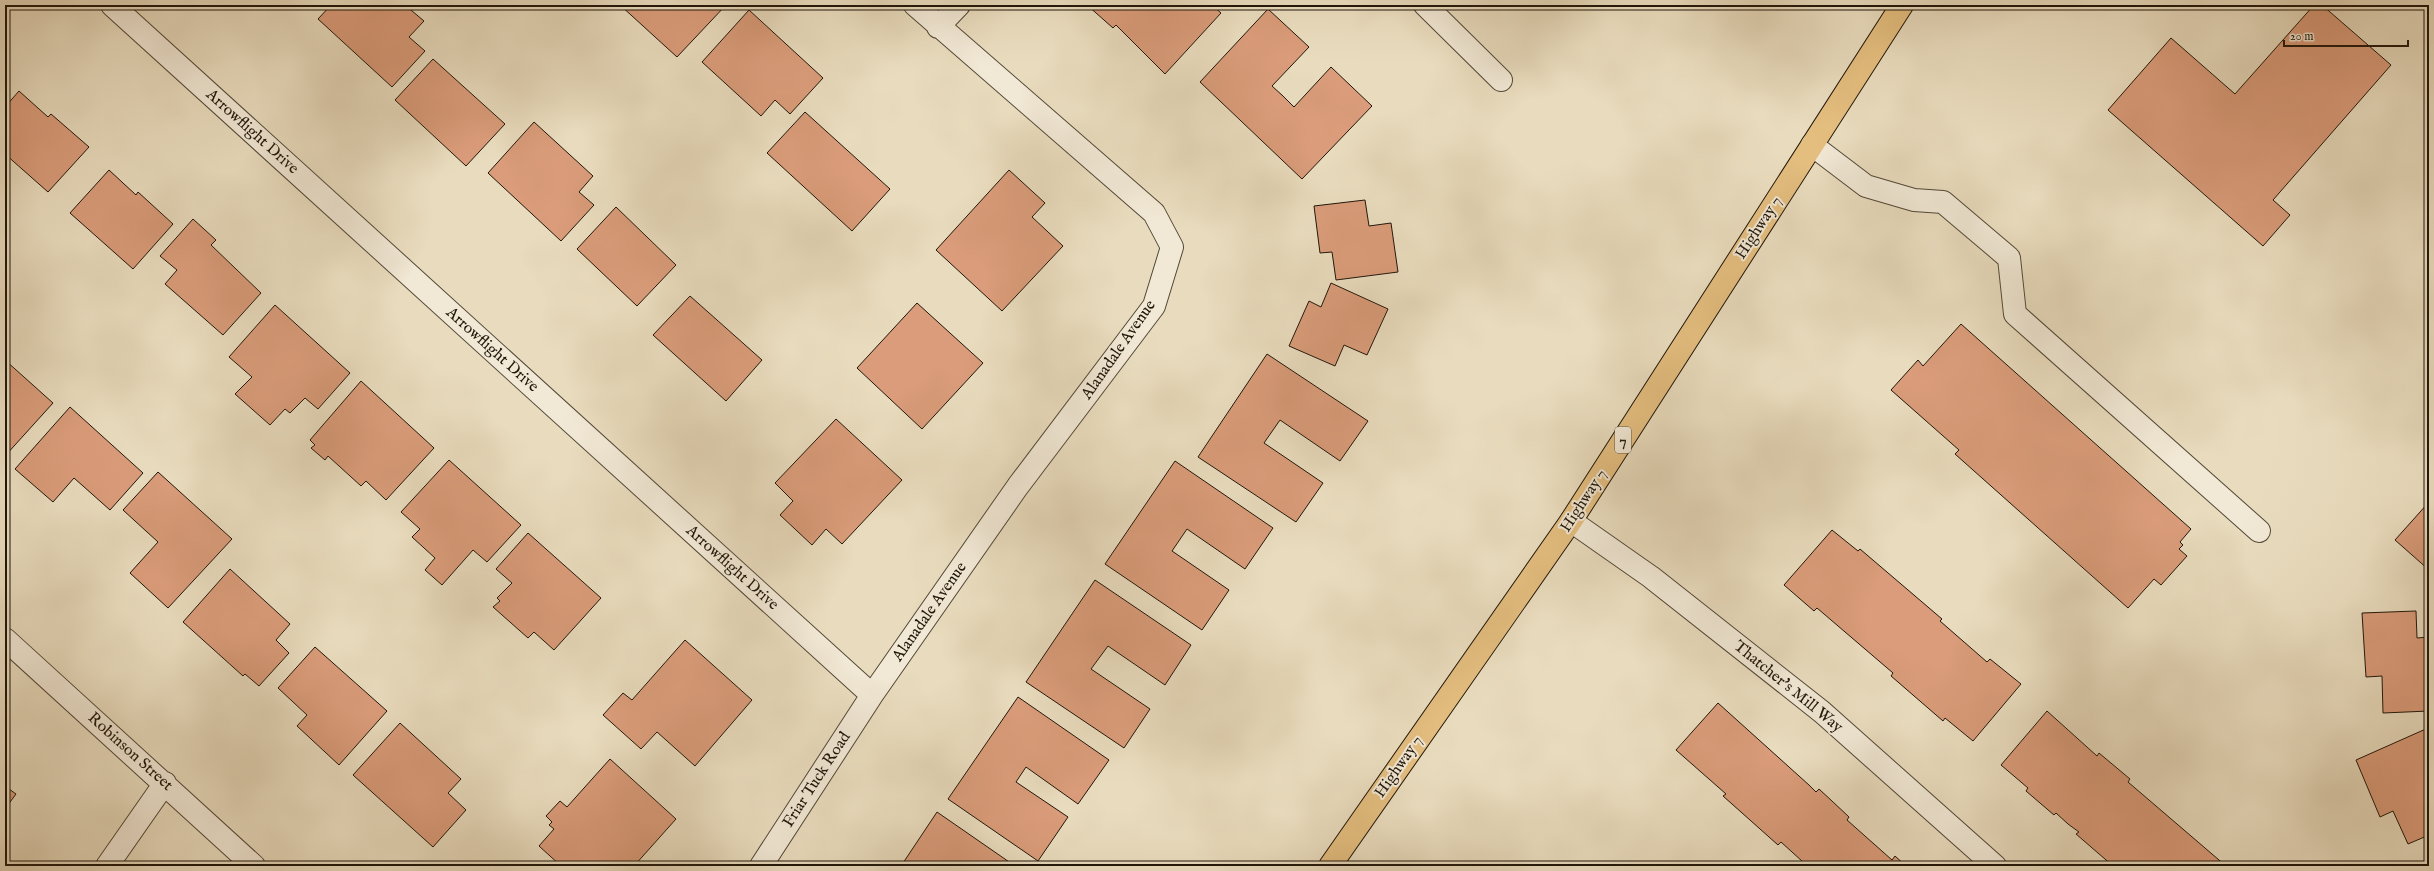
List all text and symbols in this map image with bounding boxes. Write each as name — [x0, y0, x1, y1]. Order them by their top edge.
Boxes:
scale bar — [2284, 22, 2408, 48]
text: 20 m — [2290, 29, 2313, 44]
street label: Arrowflight Drive — [201, 84, 302, 179]
street label: Highway 7 — [1731, 193, 1787, 263]
street label: Alanadale Avenue — [1077, 296, 1161, 404]
street label: Arrowflight Drive — [441, 302, 542, 397]
road number: 7 — [1615, 427, 1631, 453]
street label: Highway 7 — [1556, 466, 1612, 536]
street label: Arrowflight Drive — [681, 520, 782, 615]
street label: Alanadale Avenue — [888, 558, 972, 666]
street label: Thatcher's Mill Way — [1729, 637, 1847, 737]
street label: Robinson Street — [83, 708, 177, 796]
street label: Friar Tuck Road — [779, 728, 856, 832]
street label: Highway 7 — [1370, 732, 1428, 802]

